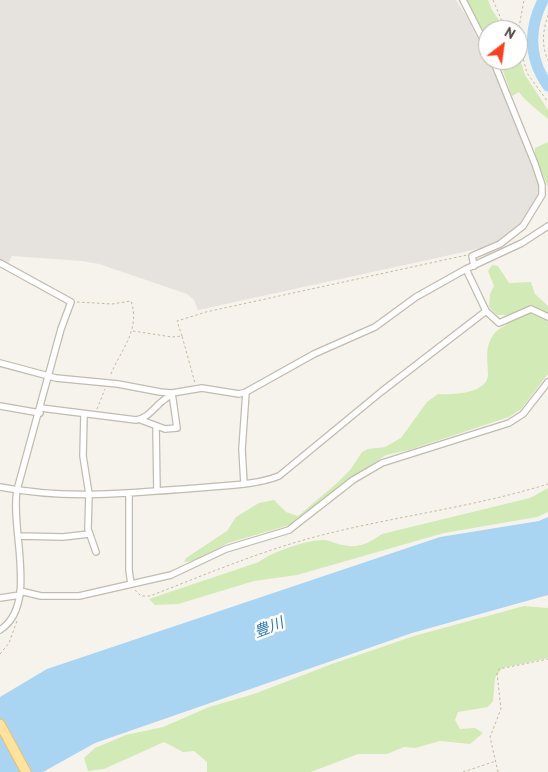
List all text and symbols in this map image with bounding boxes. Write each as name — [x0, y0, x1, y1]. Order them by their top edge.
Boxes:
north arrow — [478, 20, 528, 70]
text: N — [502, 23, 518, 43]
water label: 豊川 — [252, 614, 286, 642]

